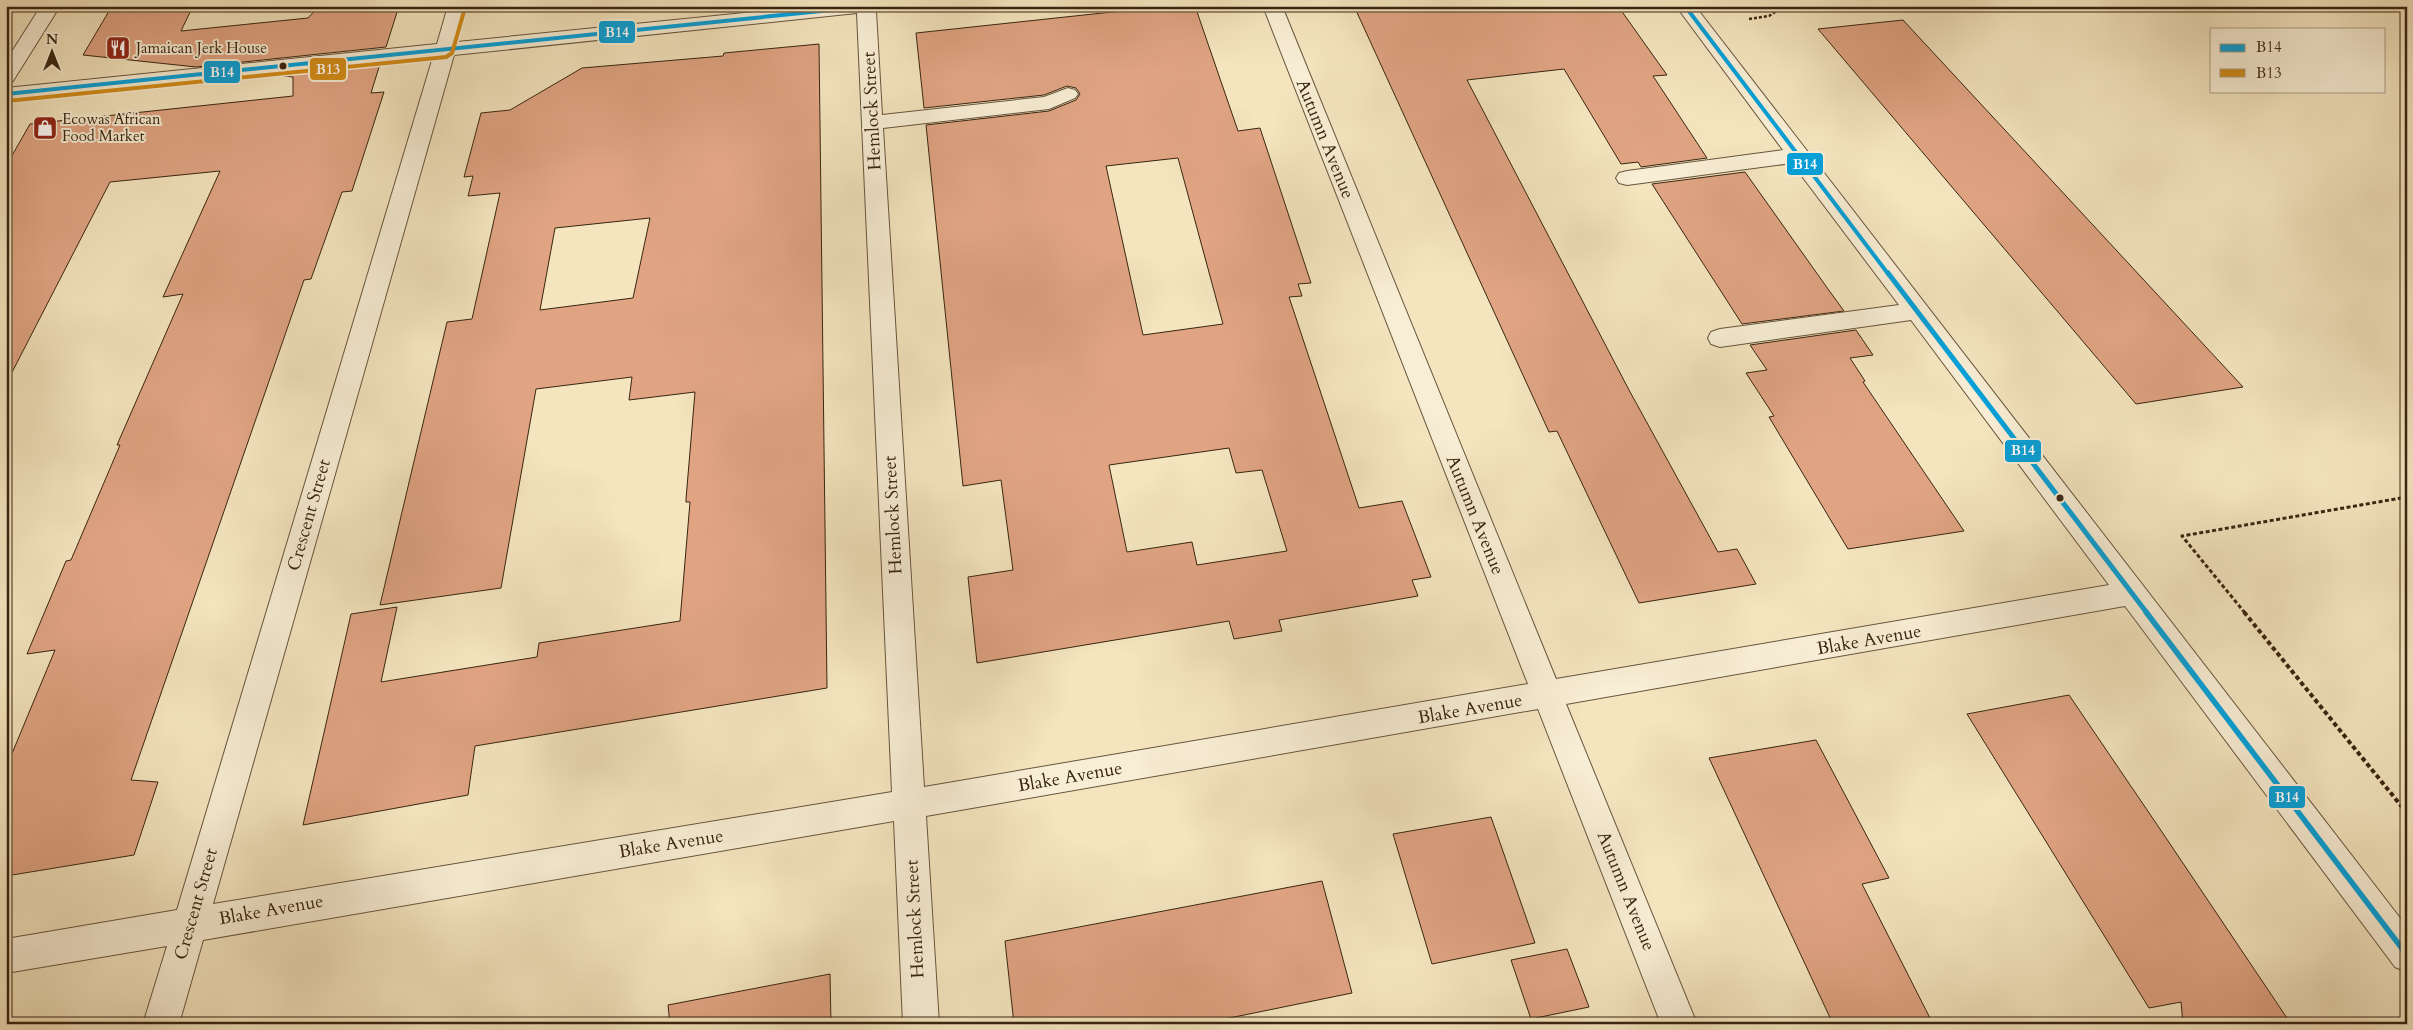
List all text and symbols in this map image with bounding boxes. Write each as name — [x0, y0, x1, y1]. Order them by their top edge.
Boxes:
line badge: B14 — [598, 20, 636, 44]
text: B14 — [605, 23, 629, 42]
north arrow — [28, 28, 78, 78]
legend — [2210, 28, 2386, 92]
text: N — [46, 30, 58, 49]
restaurant icon: Jamaican Jerk House — [105, 35, 131, 61]
text: B14 — [2256, 37, 2282, 57]
place label: Jamaican Jerk House — [134, 38, 267, 58]
street label: Hemlock Street — [856, 51, 888, 171]
line badge: B13 — [309, 57, 347, 81]
line badge: B14 — [203, 60, 241, 84]
text: B13 — [316, 60, 340, 79]
unlabelled marker — [278, 61, 288, 71]
text: B14 — [210, 63, 234, 82]
text: B13 — [2256, 63, 2282, 83]
street label: Autumn Avenue — [1290, 75, 1360, 203]
place label: Ecowas African Food Market — [62, 109, 161, 146]
shop icon: Ecowas African Food Market — [32, 115, 58, 141]
line badge: B14 — [1786, 152, 1824, 176]
text: B14 — [1793, 155, 1817, 174]
line badge: B14 — [2004, 439, 2042, 463]
text: B14 — [2011, 441, 2035, 460]
street label: Autumn Avenue — [1440, 451, 1510, 579]
street label: Hemlock Street — [877, 455, 909, 575]
street label: Crescent Street — [281, 456, 337, 574]
unlabelled marker — [2055, 493, 2065, 503]
street label: Blake Avenue — [1815, 619, 1923, 661]
street label: Blake Avenue — [1416, 688, 1524, 730]
street label: Blake Avenue — [1016, 756, 1124, 798]
line badge: B14 — [2268, 785, 2306, 809]
text: B14 — [2275, 788, 2299, 807]
street label: Blake Avenue — [617, 823, 725, 865]
street label: Autumn Avenue — [1591, 827, 1661, 955]
street label: Crescent Street — [168, 845, 224, 963]
street label: Hemlock Street — [899, 859, 931, 979]
street label: Blake Avenue — [217, 889, 325, 931]

